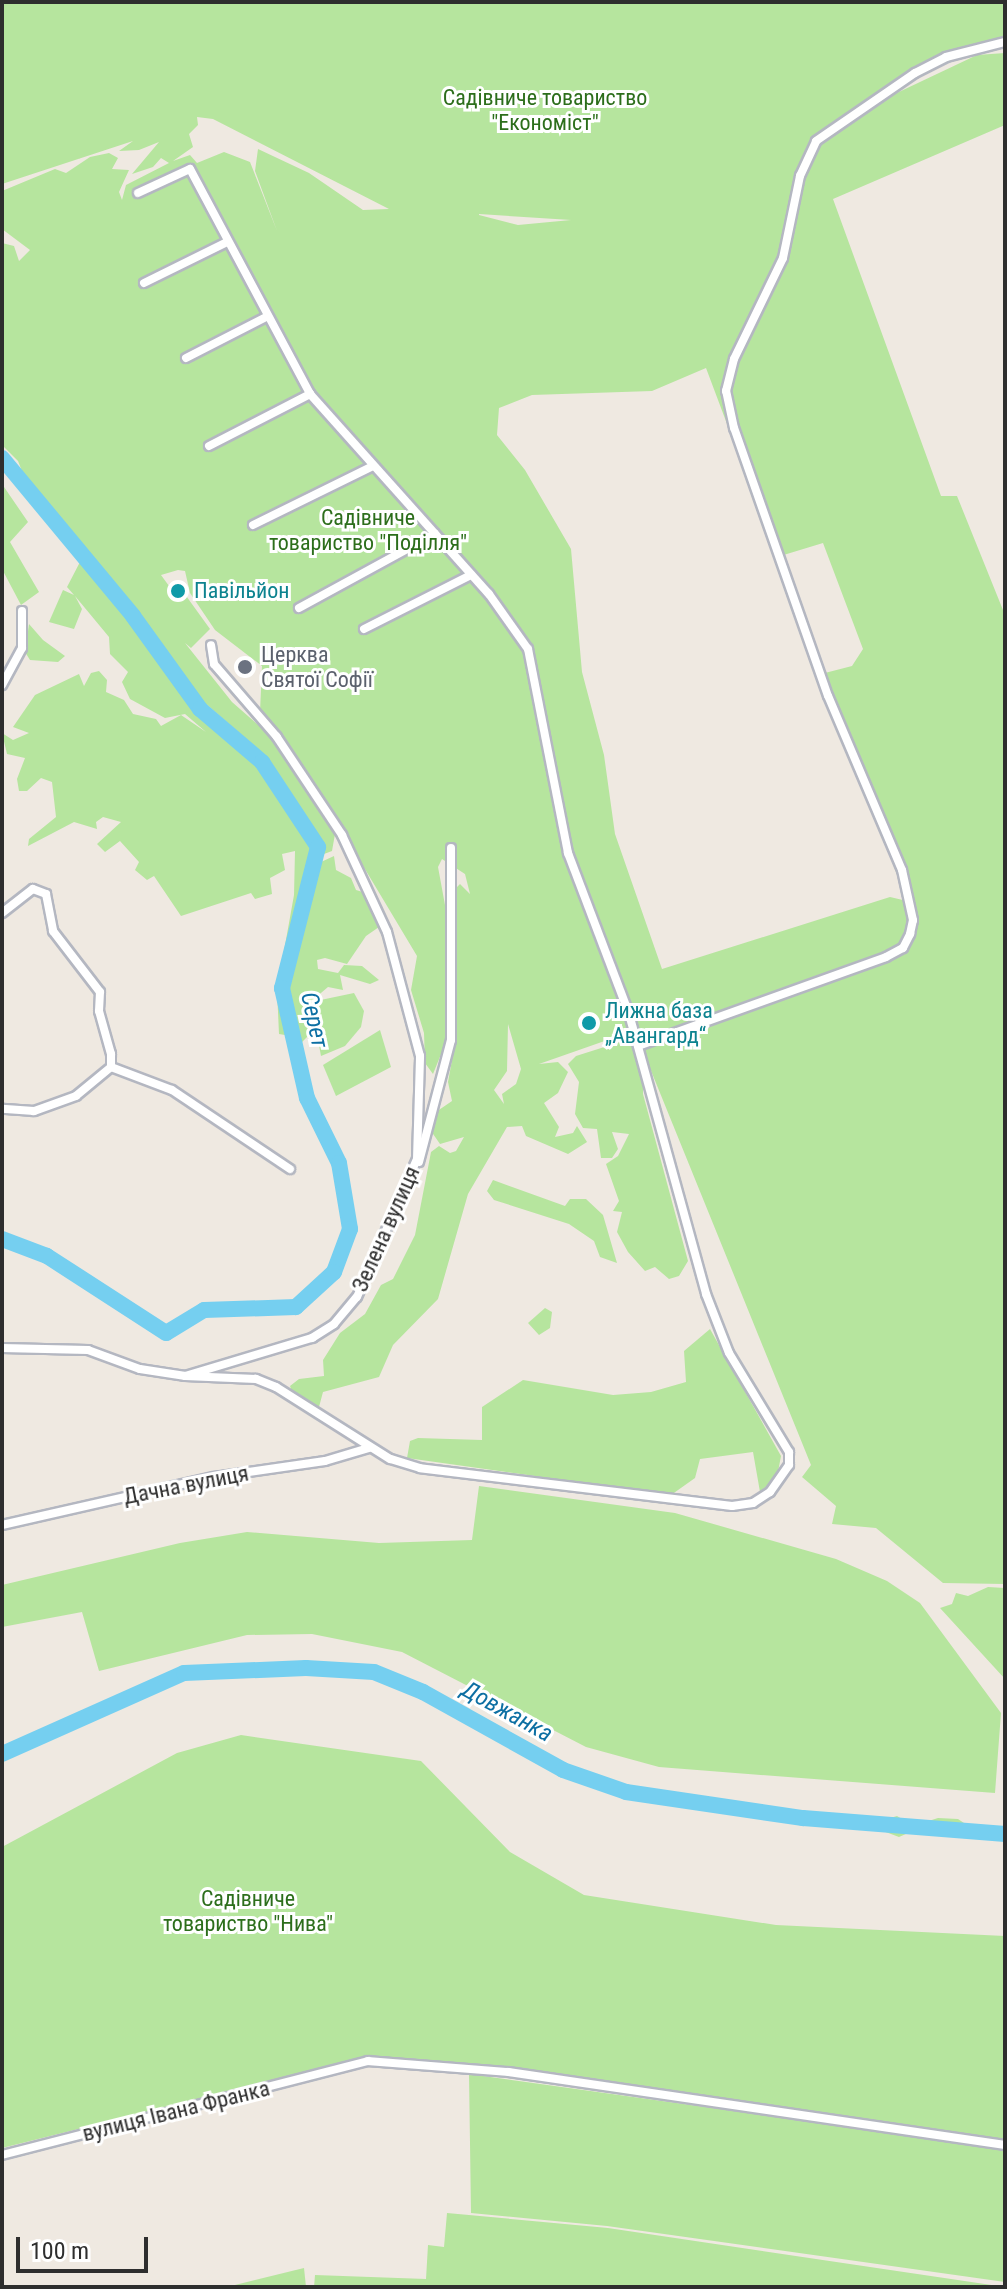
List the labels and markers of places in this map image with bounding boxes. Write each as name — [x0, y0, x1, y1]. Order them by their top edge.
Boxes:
place label: Павільйон — [194, 578, 290, 604]
marker: Павільйон — [169, 582, 187, 600]
place label: Церква Святої Софії — [261, 641, 373, 692]
marker: Церква Святої Софії — [236, 658, 254, 676]
place label: Лижна база „Авангард“ — [605, 997, 713, 1048]
marker: Лижна база „Авангард“ — [580, 1014, 598, 1032]

